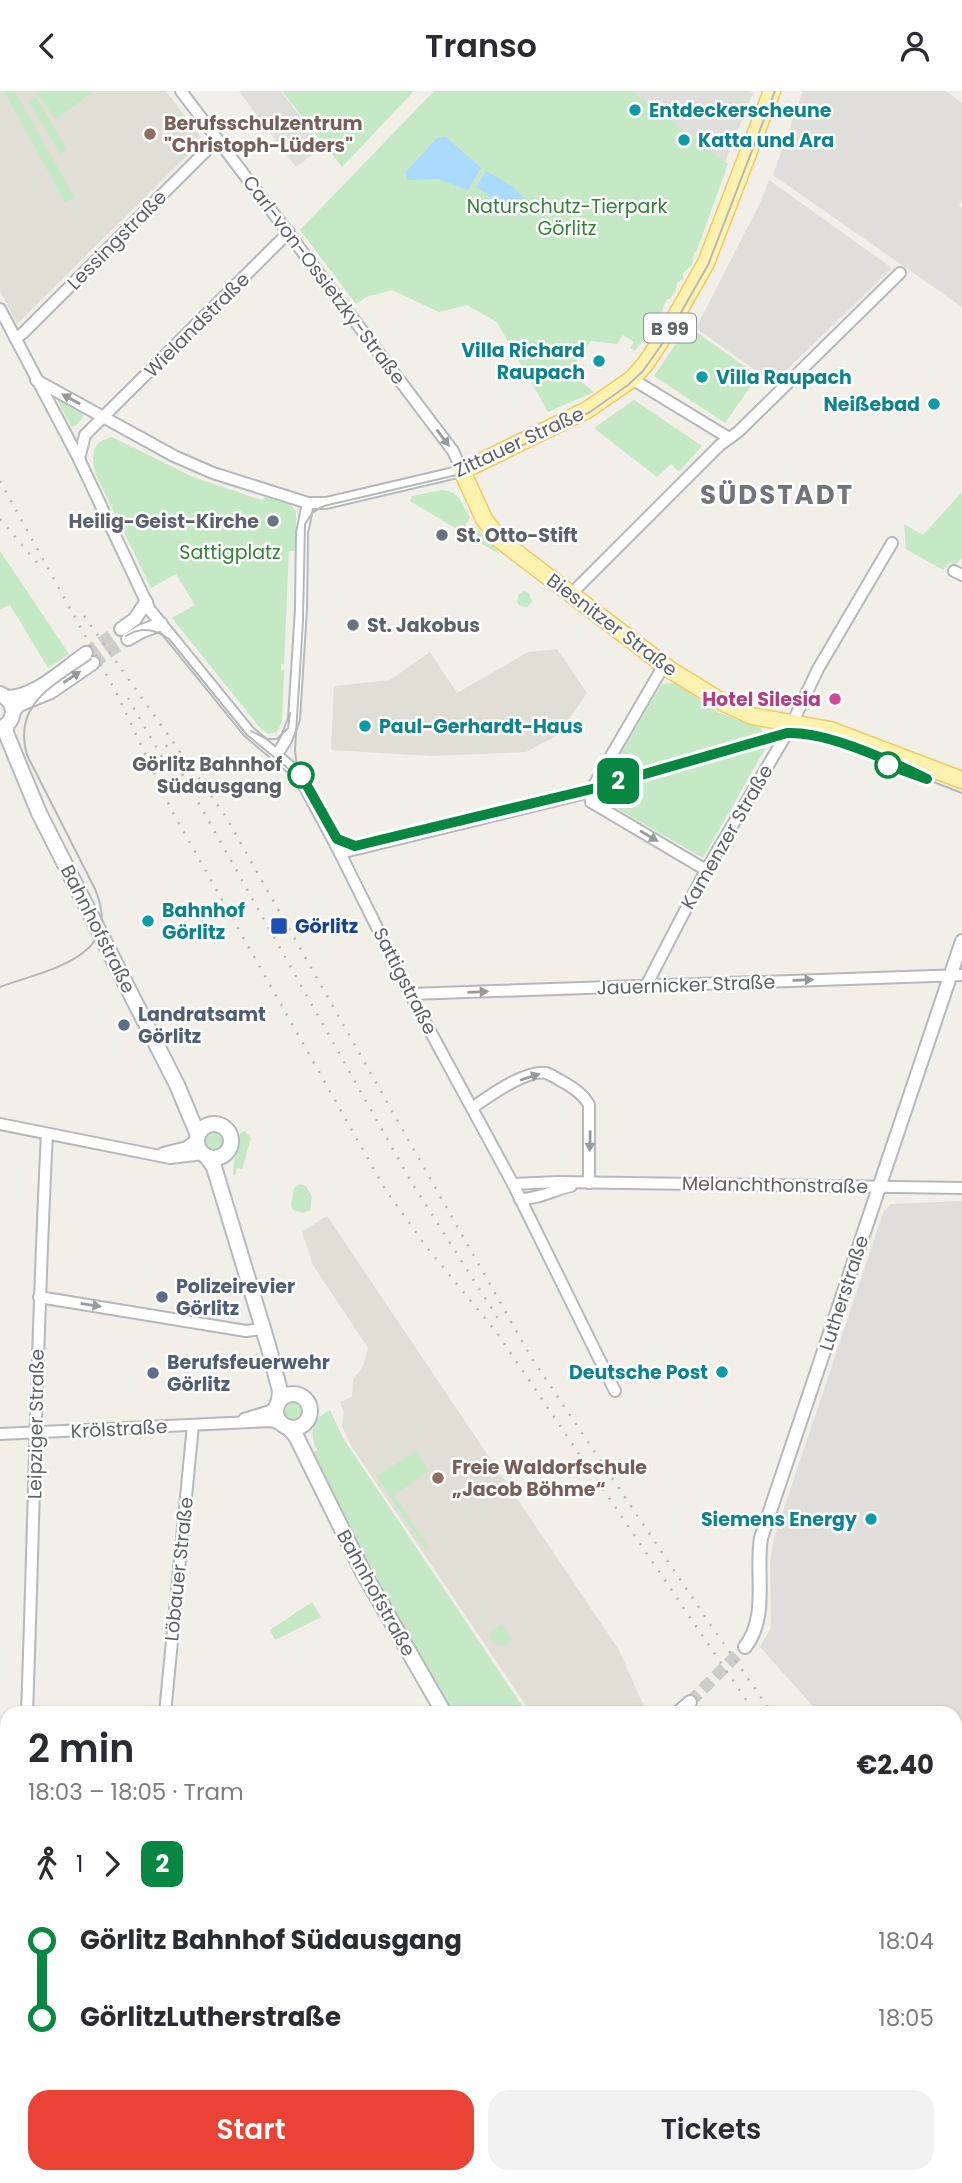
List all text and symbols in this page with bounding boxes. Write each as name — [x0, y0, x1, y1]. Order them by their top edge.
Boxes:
text: Transo — [425, 23, 537, 68]
icon: back — [28, 27, 66, 65]
icon: person — [896, 27, 934, 65]
place label: Entdeckerscheune — [649, 97, 832, 124]
marker: Entdeckerscheune — [627, 102, 643, 118]
place label: Berufsschulzentrum "Christoph-Lüders" — [164, 110, 363, 159]
marker: Berufsschulzentrum "Christoph-Lüders" — [142, 126, 158, 142]
place label: Katta und Ara — [698, 127, 834, 154]
marker: Katta und Ara — [676, 132, 692, 148]
street label: Carl-von-Ossietzky-Straße — [236, 170, 412, 390]
street label: Lessingstraße — [61, 184, 173, 296]
park label: Naturschutz-Tierpark Görlitz — [467, 193, 667, 242]
street label: Wielandstraße — [138, 266, 256, 384]
road number: B 99 — [644, 313, 696, 342]
place label: Villa Richard Raupach — [461, 337, 585, 386]
marker: Villa Richard Raupach — [591, 353, 607, 369]
place label: Villa Raupach — [716, 364, 852, 391]
marker: Villa Raupach — [694, 369, 710, 385]
place label: Neißebad — [824, 391, 920, 418]
one-way arrow — [60, 393, 80, 405]
marker: Neißebad — [926, 396, 942, 412]
street label: Zittauer Straße — [450, 400, 588, 484]
one-way arrow — [435, 429, 449, 447]
district label: SÜDSTADT — [700, 477, 854, 513]
place label: Heilig-Geist-Kirche — [69, 508, 259, 535]
marker: Heilig-Geist-Kirche — [265, 513, 281, 529]
place label: St. Otto-Stift — [456, 522, 578, 549]
marker: St. Otto-Stift — [434, 527, 450, 543]
park label: Sattigplatz — [179, 539, 281, 566]
street label: Biesnitzer Straße — [541, 567, 683, 683]
place label: St. Jakobus — [367, 612, 480, 639]
marker: St. Jakobus — [345, 617, 361, 633]
one-way arrow — [63, 670, 81, 684]
place label: Hotel Silesia — [702, 686, 821, 713]
marker: Hotel Silesia — [827, 691, 843, 707]
place label: Paul-Gerhardt-Haus — [379, 713, 583, 740]
marker: Paul-Gerhardt-Haus — [357, 718, 373, 734]
place label: Görlitz Bahnhof Südausgang — [132, 751, 282, 800]
unlabelled marker — [875, 752, 901, 778]
line badge: 2 — [595, 758, 641, 804]
street label: Kamenzer Straße — [675, 760, 779, 914]
marker: Görlitz Bahnhof Südausgang — [288, 762, 314, 788]
text: 2 — [611, 764, 625, 797]
one-way arrow — [639, 830, 658, 842]
street label: Bahnhofstraße — [54, 860, 142, 998]
place label: Bahnhof Görlitz — [162, 897, 245, 946]
marker: Bahnhof Görlitz — [140, 913, 156, 929]
place label: Görlitz — [295, 913, 358, 940]
marker: Görlitz — [269, 916, 289, 936]
street label: Sattigstraße — [366, 923, 444, 1039]
street label: Jauernicker Straße — [596, 968, 776, 1002]
one-way arrow — [792, 975, 814, 986]
one-way arrow — [467, 986, 489, 997]
place label: Landratsamt Görlitz — [138, 1001, 266, 1050]
marker: Landratsamt Görlitz — [116, 1017, 132, 1033]
one-way arrow — [519, 1071, 540, 1082]
one-way arrow — [584, 1130, 595, 1152]
street label: Melanchthonstraße — [682, 1170, 868, 1200]
street label: Lutherstraße — [813, 1232, 875, 1354]
place label: Polizeirevier Görlitz — [176, 1273, 295, 1322]
marker: Polizeirevier Görlitz — [154, 1289, 170, 1305]
one-way arrow — [80, 1300, 102, 1311]
street label: Leipziger Straße — [21, 1349, 51, 1499]
place label: Berufsfeuerwehr Görlitz — [167, 1349, 330, 1398]
place label: Deutsche Post — [569, 1359, 708, 1386]
marker: Deutsche Post — [714, 1364, 730, 1380]
marker: Berufsfeuerwehr Görlitz — [145, 1365, 161, 1381]
street label: Krölstraße — [70, 1413, 168, 1445]
place label: Freie Waldorfschule „Jacob Böhme“ — [452, 1454, 647, 1503]
marker: Freie Waldorfschule „Jacob Böhme“ — [430, 1470, 446, 1486]
street label: Löbauer Straße — [158, 1496, 200, 1642]
place label: Siemens Energy — [701, 1506, 858, 1533]
marker: Siemens Energy — [863, 1511, 879, 1527]
street label: Bahnhofstraße — [330, 1525, 422, 1661]
text: 2 min — [28, 1722, 134, 1775]
text: €2.40 — [857, 1747, 934, 1783]
text: 18:03 – 18:05 · Tram — [28, 1776, 244, 1808]
icon: walk — [28, 1845, 66, 1883]
icon: forward — [93, 1845, 131, 1883]
text: 2 — [155, 1847, 169, 1880]
text: 1 — [76, 1848, 83, 1880]
text: Görlitz Bahnhof Südausgang — [80, 1922, 462, 1958]
text: 18:04 — [878, 1925, 934, 1957]
text: GörlitzLutherstraße — [80, 1999, 341, 2035]
text: 18:05 — [878, 2002, 934, 2034]
button: Start — [28, 2090, 474, 2170]
button: Tickets — [488, 2090, 934, 2170]

